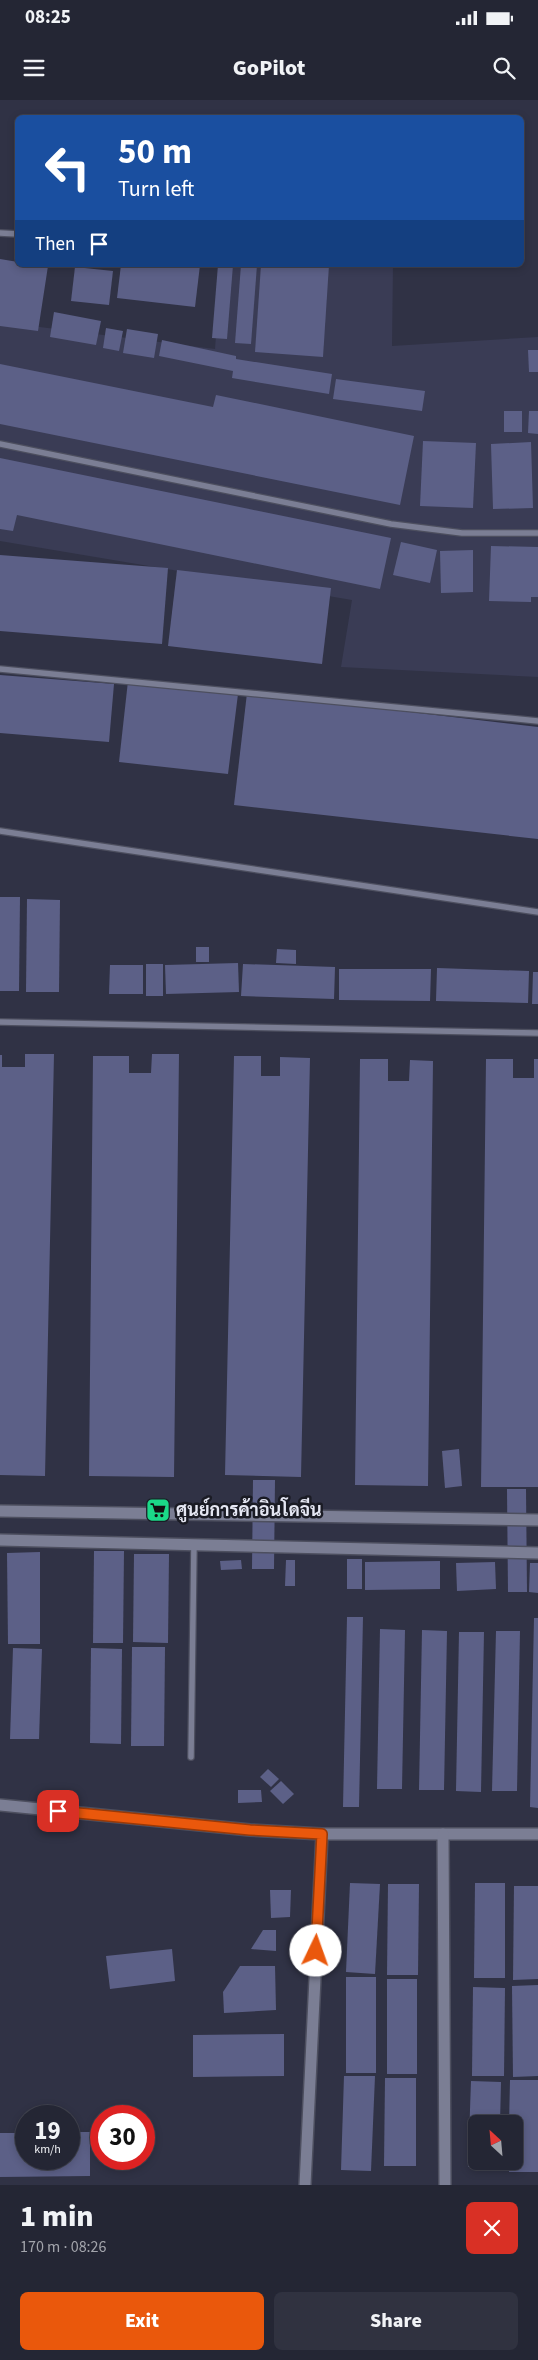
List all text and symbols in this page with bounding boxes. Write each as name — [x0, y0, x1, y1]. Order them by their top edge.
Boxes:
text: 08:25 — [25, 4, 71, 31]
text: GoPilot — [233, 52, 305, 84]
icon: menu — [20, 54, 48, 82]
icon: search — [490, 54, 518, 82]
text: 50 m — [118, 127, 192, 177]
icon: left — [35, 135, 100, 200]
text: Turn left — [118, 173, 194, 205]
icon: arrive — [85, 230, 113, 258]
text: Then — [35, 231, 75, 258]
supermarket icon: ศูนย์การค้าอินโดจีน — [145, 1497, 171, 1523]
place label: ศูนย์การค้าอินโดจีน — [176, 1497, 322, 1523]
pin — [37, 1790, 79, 1832]
icon: arrive — [44, 1797, 72, 1825]
position arrow — [289, 1924, 341, 1976]
speed limit sign: 30 — [90, 2105, 155, 2170]
text: 19 — [34, 2113, 61, 2149]
north arrow — [468, 2115, 522, 2170]
map controls — [468, 2115, 523, 2170]
text: km/h — [34, 2141, 61, 2158]
text: 1 min — [20, 2195, 94, 2238]
button: close — [466, 2202, 518, 2254]
text: 170 m · 08:26 — [20, 2236, 107, 2258]
button: Exit — [20, 2292, 264, 2350]
button: Share — [274, 2292, 518, 2350]

